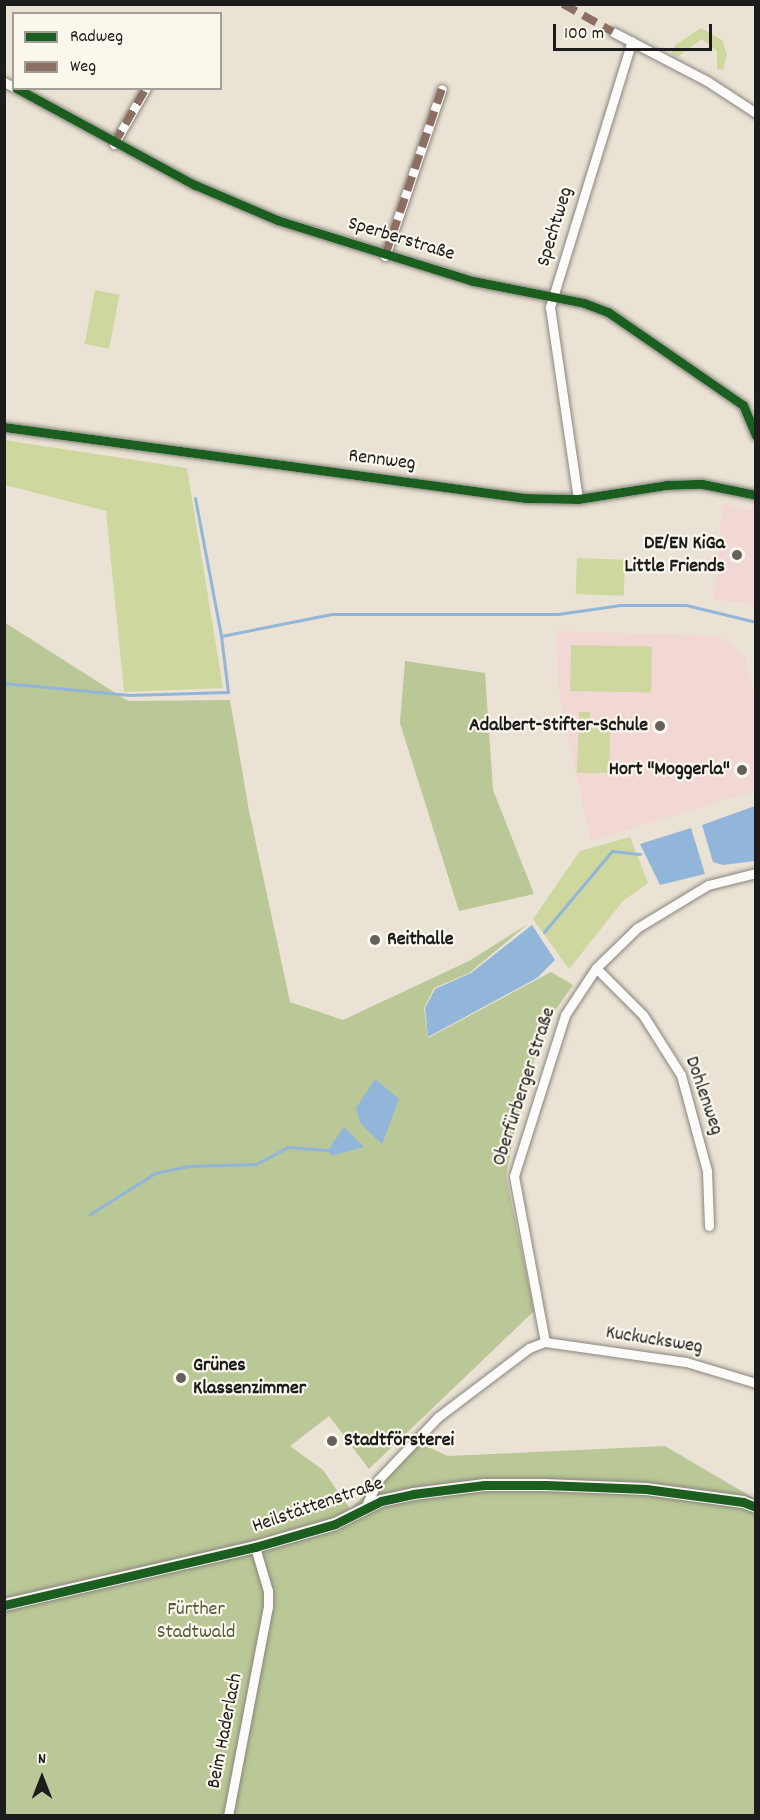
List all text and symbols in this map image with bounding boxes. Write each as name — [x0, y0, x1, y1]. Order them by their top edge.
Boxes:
legend — [12, 12, 222, 90]
scale bar — [556, 12, 715, 50]
text: 100 m — [564, 22, 604, 47]
text: Radweg — [70, 25, 123, 50]
text: Weg — [70, 55, 96, 80]
street label: Spechtweg — [533, 184, 579, 270]
street label: Sperberstraße — [345, 212, 457, 268]
street label: Rennweg — [347, 445, 417, 477]
place label: DE/EN KiGa Little Friends — [624, 532, 725, 579]
marker: DE/EN KiGa Little Friends — [730, 548, 744, 562]
place label: Adalbert-Stifter-Schule — [469, 714, 648, 738]
marker: Adalbert-Stifter-Schule — [653, 719, 667, 733]
place label: Hort "Moggerla" — [609, 758, 730, 782]
marker: Hort "Moggerla" — [735, 763, 749, 777]
place label: Reithalle — [387, 928, 453, 952]
marker: Reithalle — [368, 933, 382, 947]
street label: Oberfürberger Straße — [488, 1005, 562, 1169]
street label: Dohlenweg — [678, 1054, 728, 1138]
street label: Kuckucksweg — [604, 1321, 704, 1361]
place label: Grünes Klassenzimmer — [193, 1354, 306, 1401]
marker: Grünes Klassenzimmer — [174, 1371, 188, 1385]
place label: Stadtförsterei — [344, 1429, 454, 1453]
marker: Stadtförsterei — [325, 1434, 339, 1448]
street label: Heilstättenstraße — [249, 1472, 387, 1540]
park label: Fürther Stadtwald — [157, 1599, 235, 1646]
street label: Beim Haderlach — [203, 1671, 249, 1791]
north arrow — [12, 1748, 72, 1808]
text: N — [38, 1748, 46, 1771]

